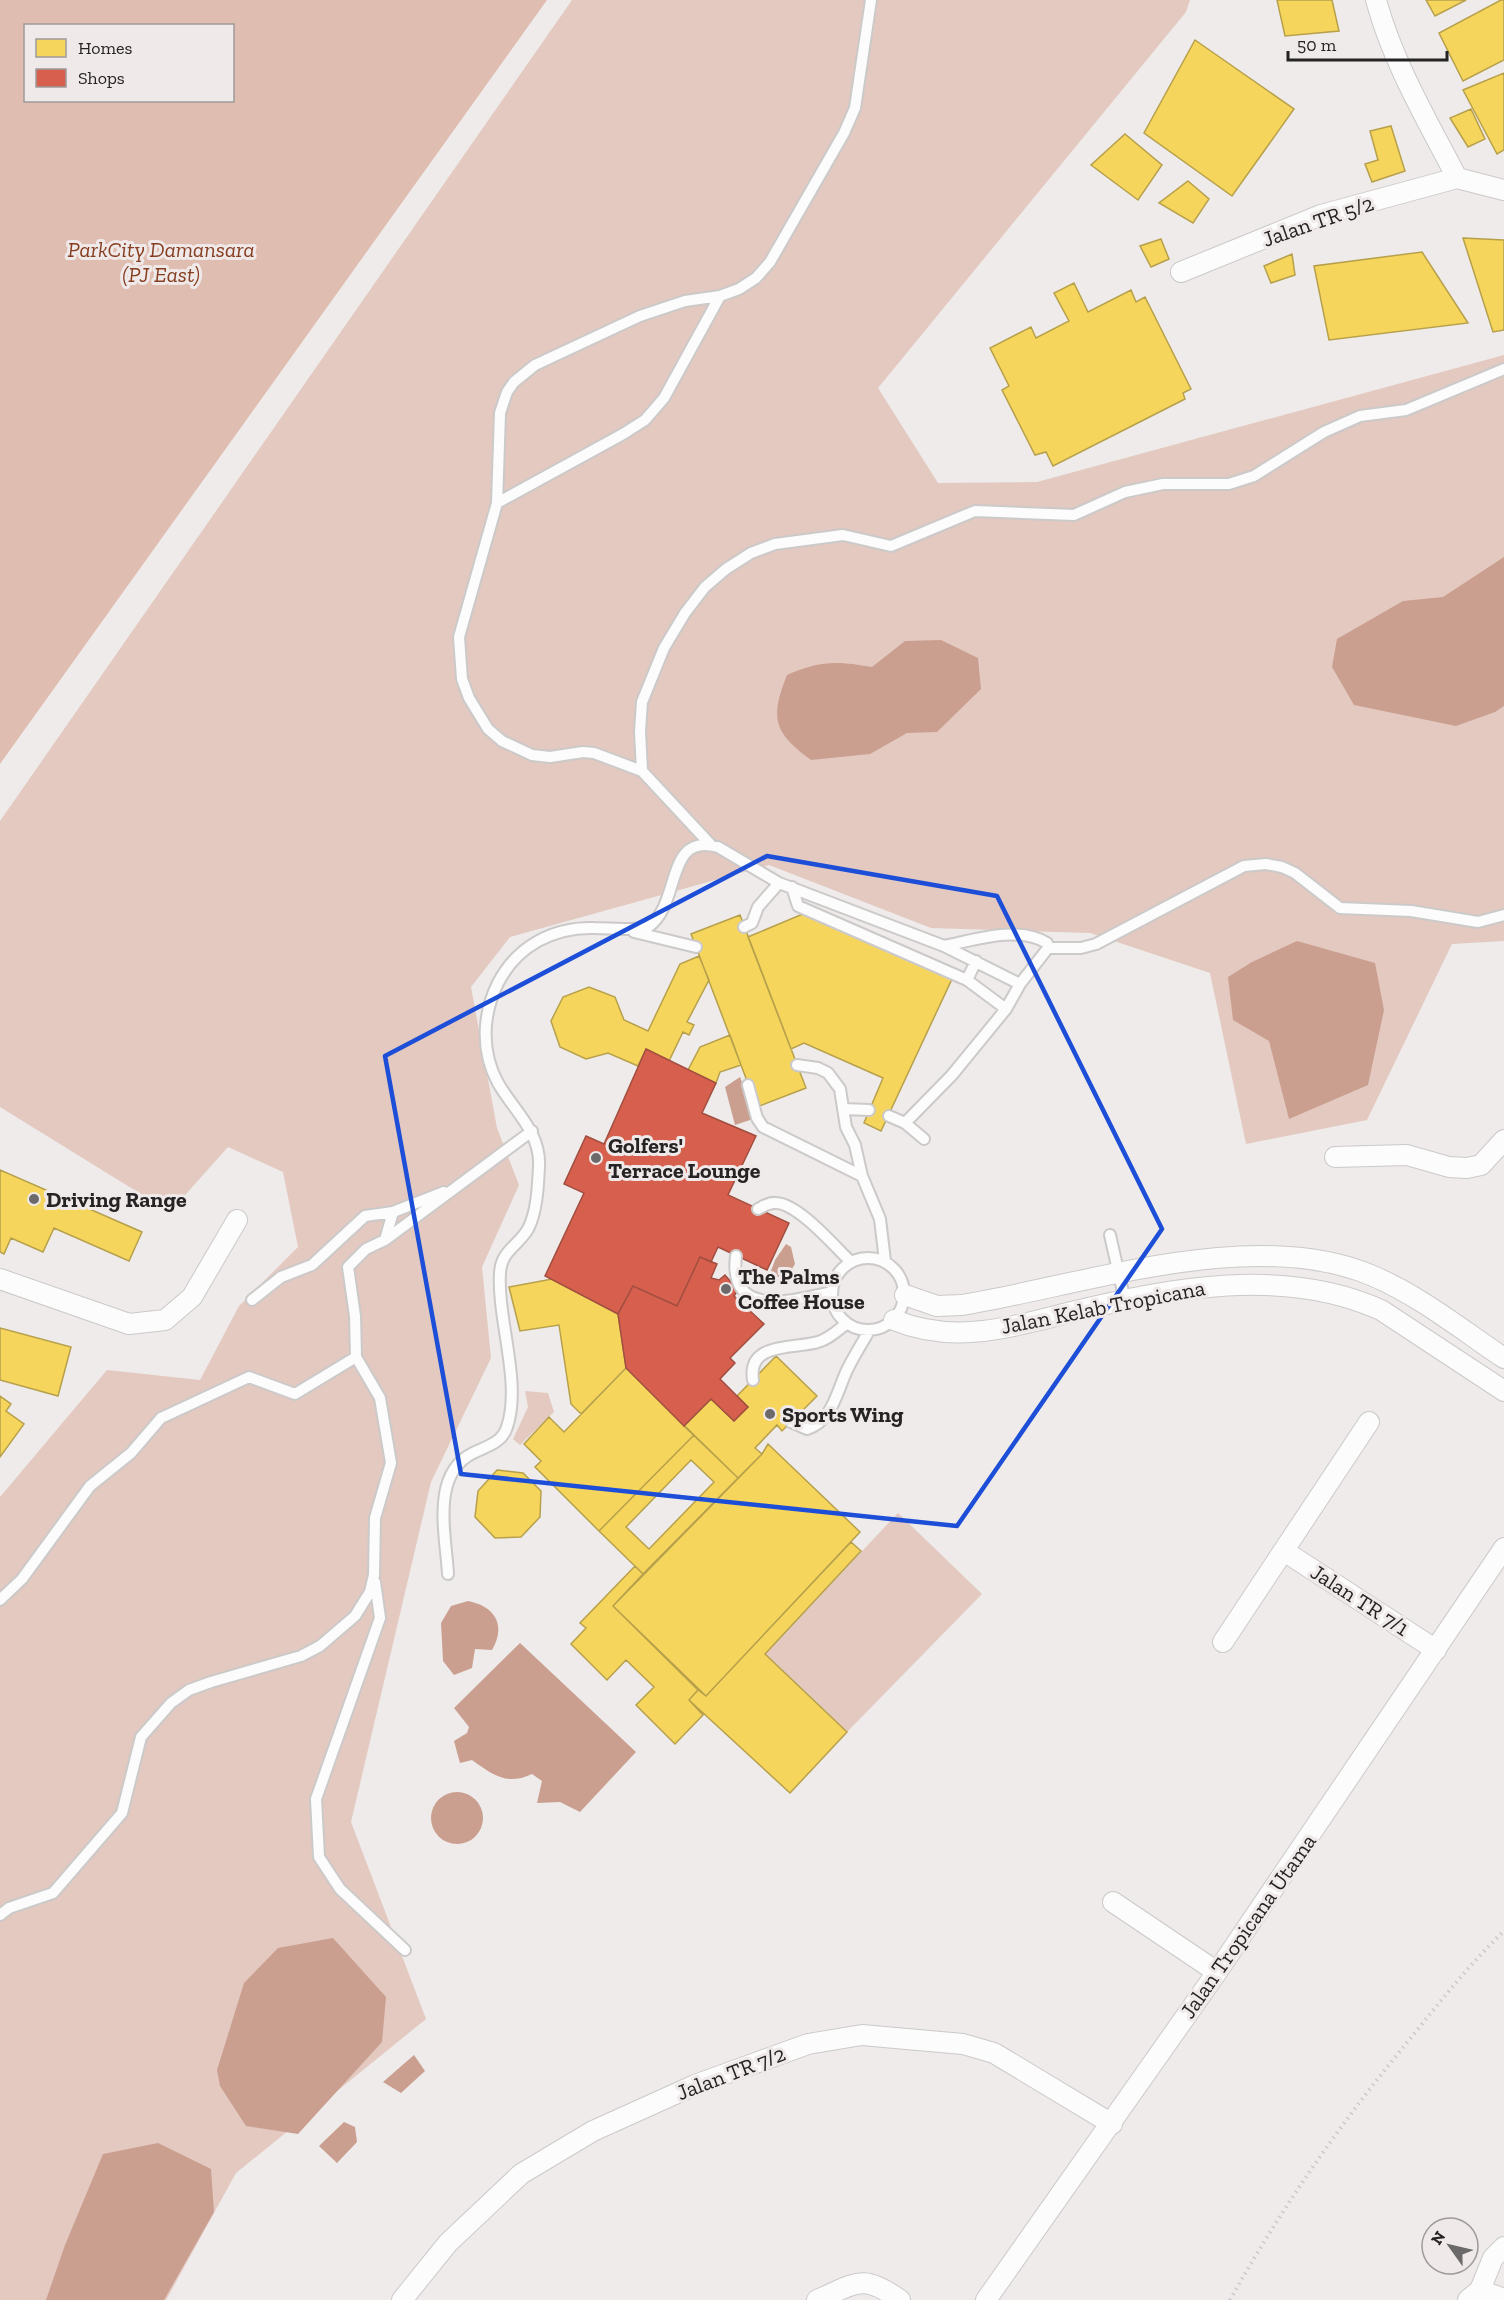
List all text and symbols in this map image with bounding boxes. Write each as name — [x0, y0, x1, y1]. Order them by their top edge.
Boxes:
legend — [24, 24, 234, 102]
scale bar — [1288, 24, 1447, 62]
text: 50 m — [1297, 34, 1337, 56]
text: Homes — [78, 37, 132, 59]
text: Shops — [78, 67, 125, 89]
street label: Jalan TR 5/2 — [1259, 189, 1377, 253]
park label: ParkCity Damansara (PJ East) — [67, 236, 255, 288]
place label: Golfers' Terrace Lounge — [608, 1132, 761, 1184]
marker: Golfers' Terrace Lounge — [589, 1151, 603, 1165]
place label: Driving Range — [46, 1186, 187, 1213]
marker: Driving Range — [27, 1192, 41, 1206]
place label: The Palms Coffee House — [738, 1263, 865, 1315]
street label: Jalan Kelab Tropicana — [999, 1274, 1208, 1340]
marker: The Palms Coffee House — [719, 1282, 733, 1296]
place label: Sports Wing — [782, 1401, 904, 1428]
marker: Sports Wing — [763, 1407, 777, 1421]
street label: Jalan TR 7/1 — [1306, 1558, 1415, 1642]
street label: Jalan Tropicana Utama — [1174, 1828, 1322, 2023]
street label: Jalan TR 7/2 — [673, 2040, 789, 2106]
north arrow — [1420, 2216, 1480, 2276]
text: N — [1427, 2228, 1449, 2248]

